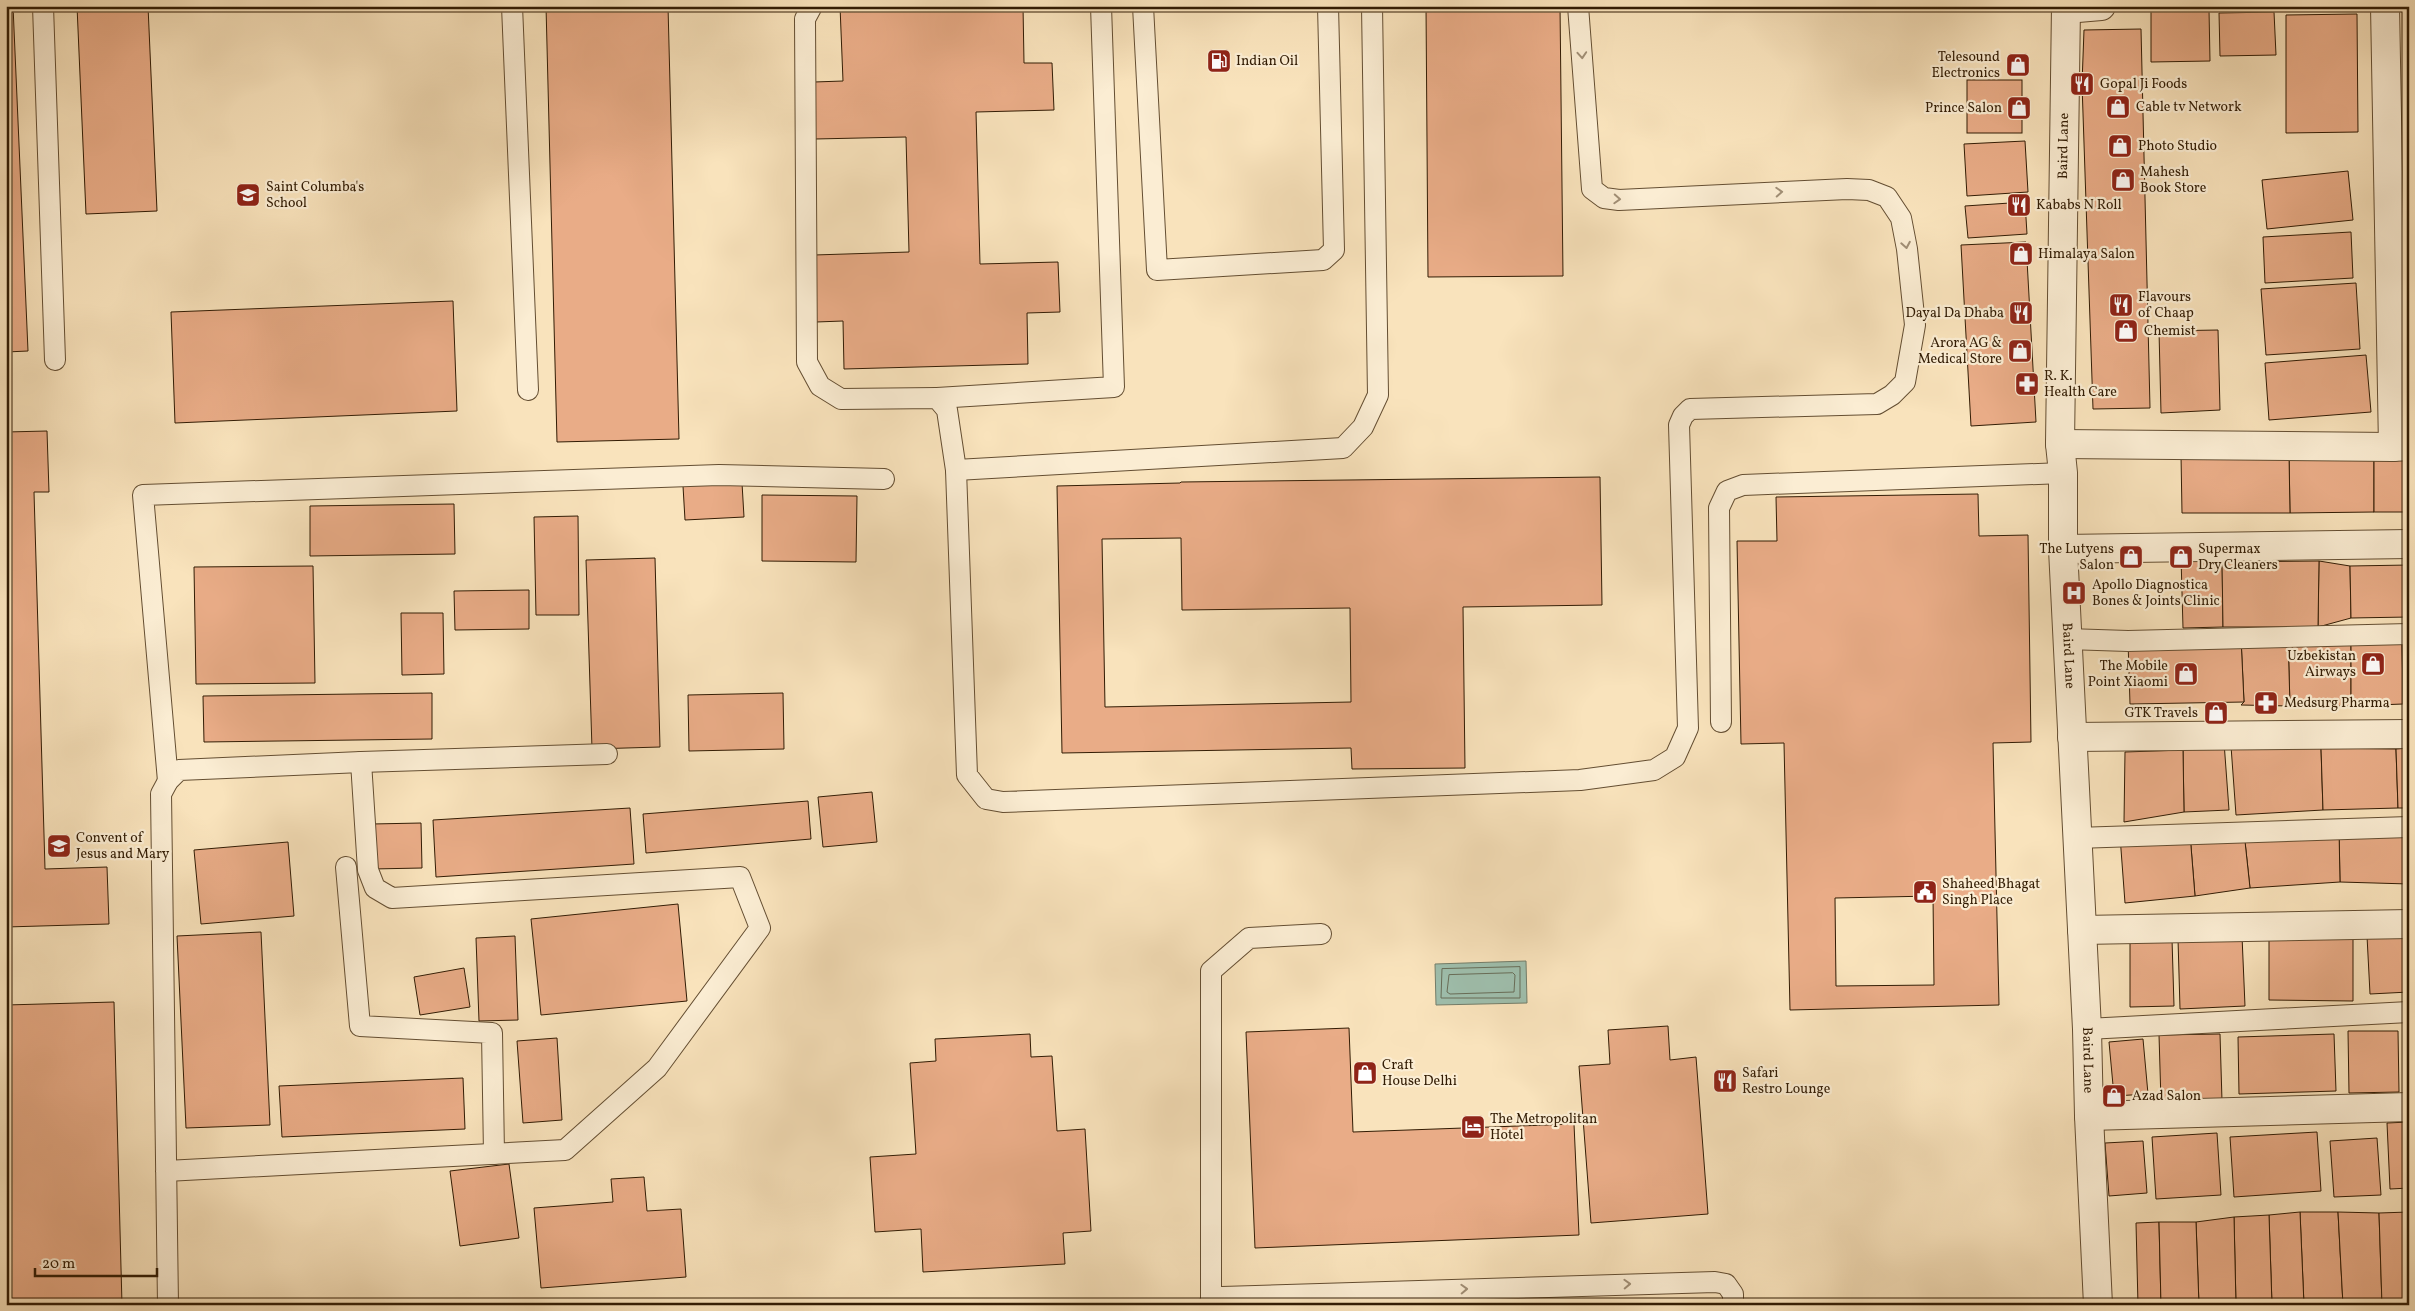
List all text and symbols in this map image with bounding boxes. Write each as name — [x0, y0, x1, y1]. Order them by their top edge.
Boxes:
fuel station icon: Indian Oil — [1206, 48, 1232, 74]
place label: Telesound Electronics — [1931, 48, 2000, 83]
one-way arrow — [1577, 51, 1588, 59]
place label: Indian Oil — [1236, 52, 1298, 71]
shop icon: Telesound Electronics — [2005, 52, 2031, 78]
restaurant icon: Gopal Ji Foods — [2069, 71, 2095, 97]
place label: Gopal Ji Foods — [2100, 75, 2187, 94]
shop icon: Cable tv Network — [2105, 94, 2131, 120]
shop icon: Prince Salon — [2006, 95, 2032, 121]
place label: Cable tv Network — [2136, 98, 2242, 117]
place label: Prince Salon — [1925, 99, 2002, 118]
street label: Baird Lane — [2054, 112, 2074, 179]
shop icon: Photo Studio — [2107, 133, 2133, 159]
place label: Photo Studio — [2138, 137, 2217, 156]
place label: Mahesh Book Store — [2140, 163, 2207, 198]
shop icon: Mahesh Book Store — [2110, 167, 2136, 193]
place label: Saint Columba's School — [266, 178, 364, 213]
school or university icon: Saint Columba's School — [235, 182, 261, 208]
one-way arrow — [1776, 187, 1784, 198]
restaurant icon: Kababs N Roll — [2006, 192, 2032, 218]
one-way arrow — [1613, 194, 1621, 205]
place label: Kababs N Roll — [2036, 196, 2122, 215]
one-way arrow — [1901, 241, 1911, 250]
shop icon: Himalaya Salon — [2008, 241, 2034, 267]
place label: Himalaya Salon — [2038, 245, 2135, 264]
place label: Flavours of Chaap — [2138, 288, 2194, 323]
restaurant icon: Flavours of Chaap — [2108, 292, 2134, 318]
restaurant icon: Dayal Da Dhaba — [2008, 300, 2034, 326]
place label: Dayal Da Dhaba — [1906, 304, 2004, 323]
shop icon: Chemist — [2113, 318, 2139, 344]
place label: Chemist — [2144, 322, 2196, 341]
place label: Arora AG & Medical Store — [1918, 334, 2002, 369]
shop icon: Arora AG & Medical Store — [2007, 338, 2033, 364]
place label: R. K. Health Care — [2044, 367, 2117, 402]
pharmacy icon: R. K. Health Care — [2014, 371, 2040, 397]
place label: The Lutyens Salon — [2039, 540, 2114, 575]
place label: Supermax Dry Cleaners — [2198, 540, 2278, 575]
shop icon: The Lutyens Salon — [2118, 544, 2144, 570]
shop icon: Supermax Dry Cleaners — [2168, 544, 2194, 570]
place label: Apollo Diagnostica Bones & Joints Clinic — [2092, 576, 2220, 611]
hospital icon: Apollo Diagnostica Bones & Joints Clinic — [2061, 580, 2087, 606]
street label: Baird Lane — [2057, 622, 2079, 690]
place label: Uzbekistan Airways — [2287, 647, 2356, 682]
shop icon: Uzbekistan Airways — [2360, 651, 2386, 677]
place label: The Mobile Point Xiaomi — [2088, 657, 2168, 692]
shop icon: The Mobile Point Xiaomi — [2173, 661, 2199, 687]
pharmacy icon: Medsurg Pharma — [2253, 690, 2279, 716]
place label: Medsurg Pharma — [2284, 694, 2390, 713]
shop icon: GTK Travels — [2203, 700, 2229, 726]
place label: GTK Travels — [2125, 704, 2198, 723]
place label: Convent of Jesus and Mary — [76, 829, 170, 864]
school or university icon: Convent of Jesus and Mary — [46, 833, 72, 859]
place label: Shaheed Bhagat Singh Place — [1942, 875, 2040, 910]
public building icon: Shaheed Bhagat Singh Place — [1912, 879, 1938, 905]
street label: Baird Lane — [2077, 1027, 2098, 1094]
place label: Craft House Delhi — [1382, 1056, 1457, 1091]
shop icon: Craft House Delhi — [1352, 1060, 1378, 1086]
place label: Safari Restro Lounge — [1742, 1064, 1831, 1099]
restaurant icon: Safari Restro Lounge — [1712, 1068, 1738, 1094]
shop icon: Azad Salon — [2101, 1083, 2127, 1109]
place label: Azad Salon — [2132, 1087, 2201, 1106]
place label: The Metropolitan Hotel — [1490, 1110, 1597, 1145]
hotel icon: The Metropolitan Hotel — [1460, 1114, 1486, 1140]
scale bar — [35, 1246, 158, 1278]
text: 20 m — [42, 1254, 75, 1275]
one-way arrow — [1623, 1279, 1631, 1290]
one-way arrow — [1461, 1284, 1469, 1295]

